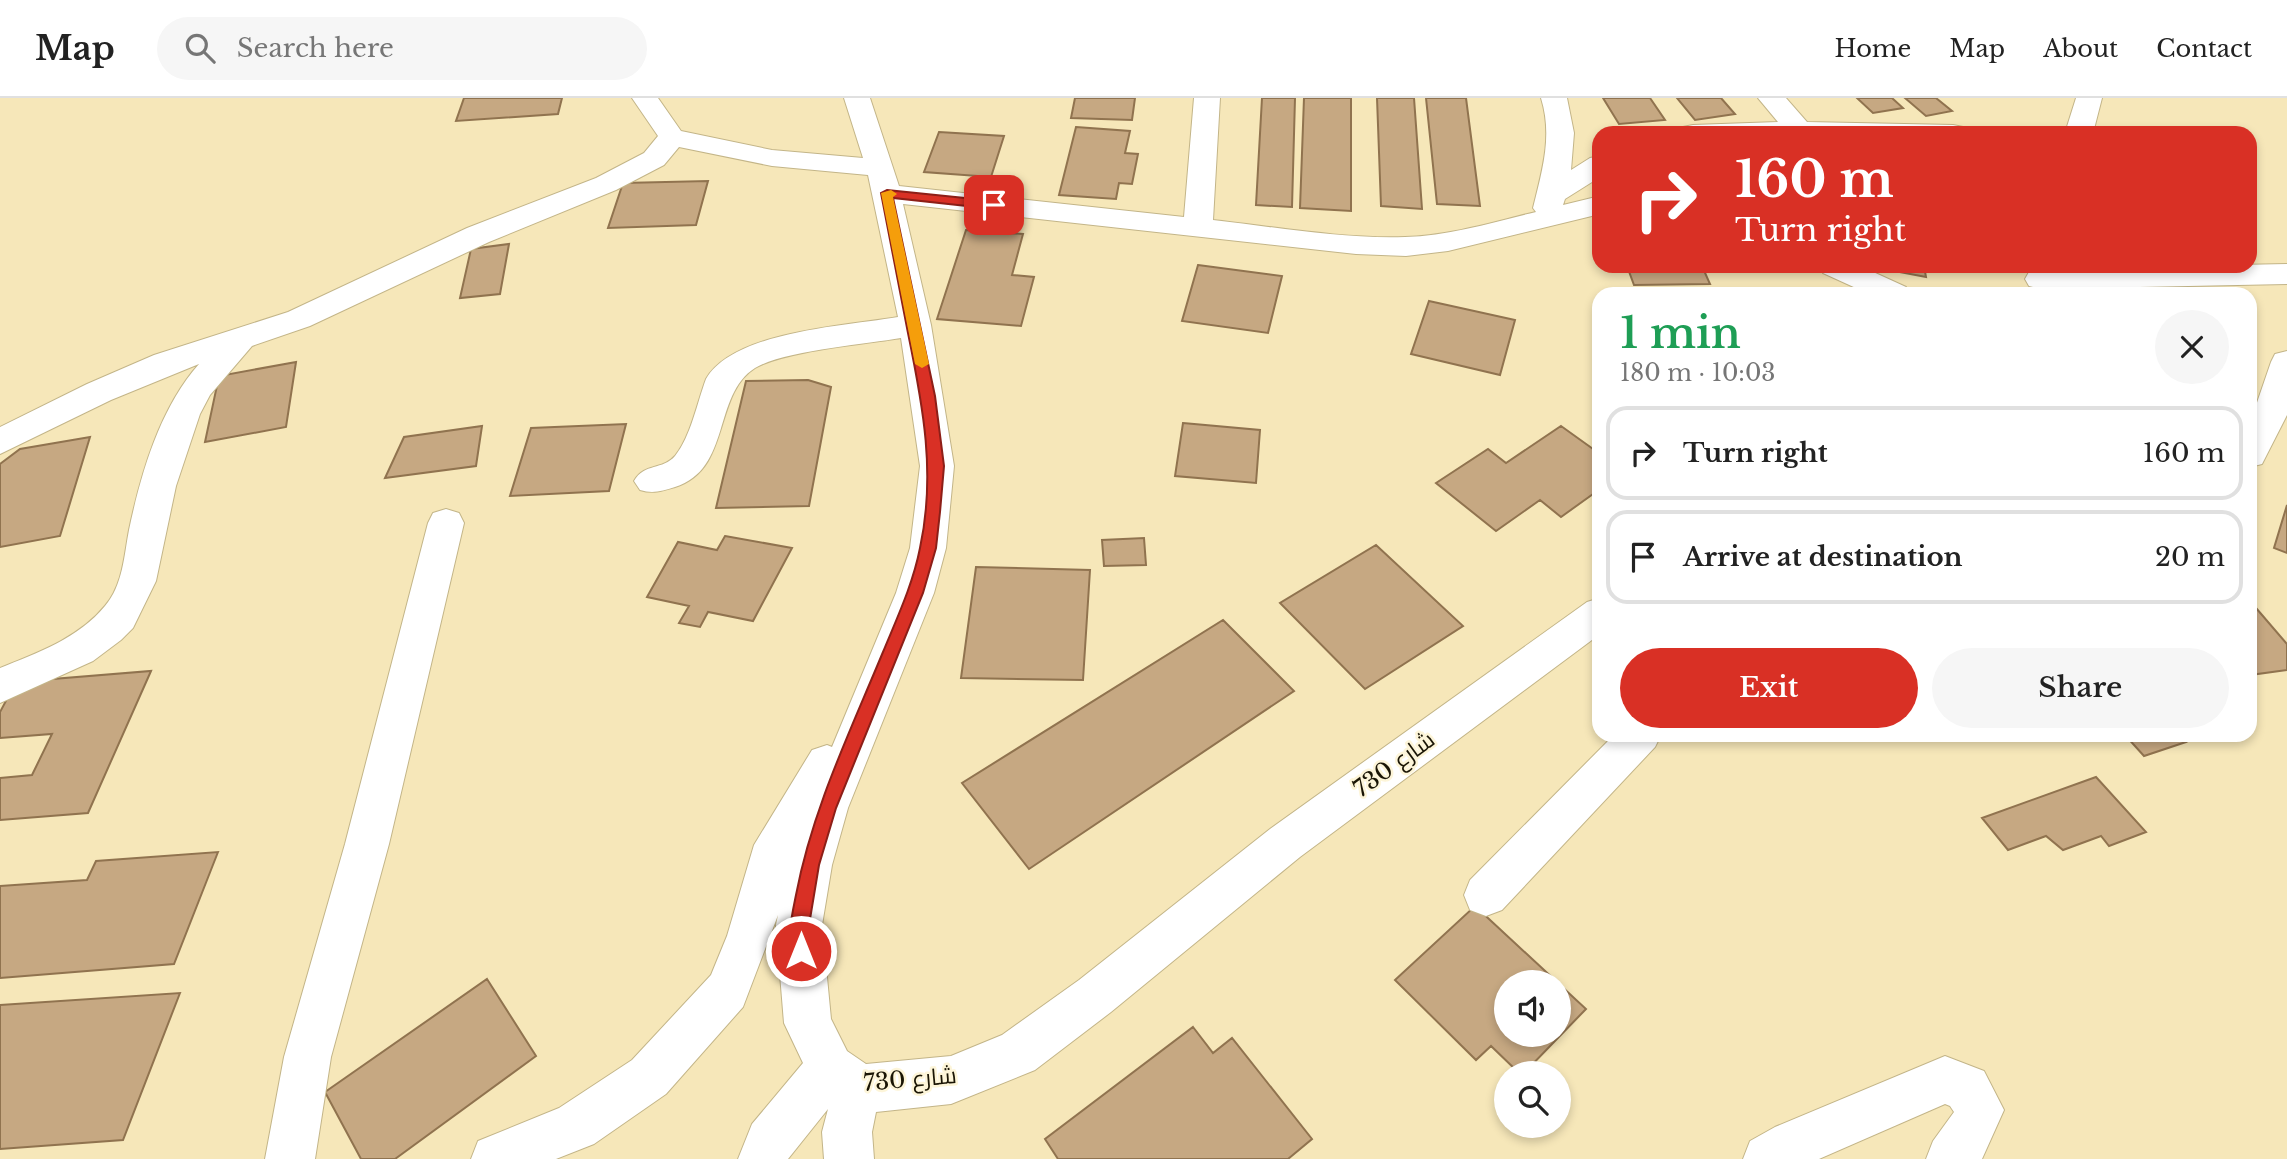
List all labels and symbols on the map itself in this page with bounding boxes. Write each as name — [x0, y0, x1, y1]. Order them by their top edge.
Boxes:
pin — [964, 175, 1024, 235]
street label: شارع 730 — [1348, 725, 1441, 804]
position arrow — [764, 914, 838, 988]
street label: شارع 730 — [862, 1061, 958, 1099]

